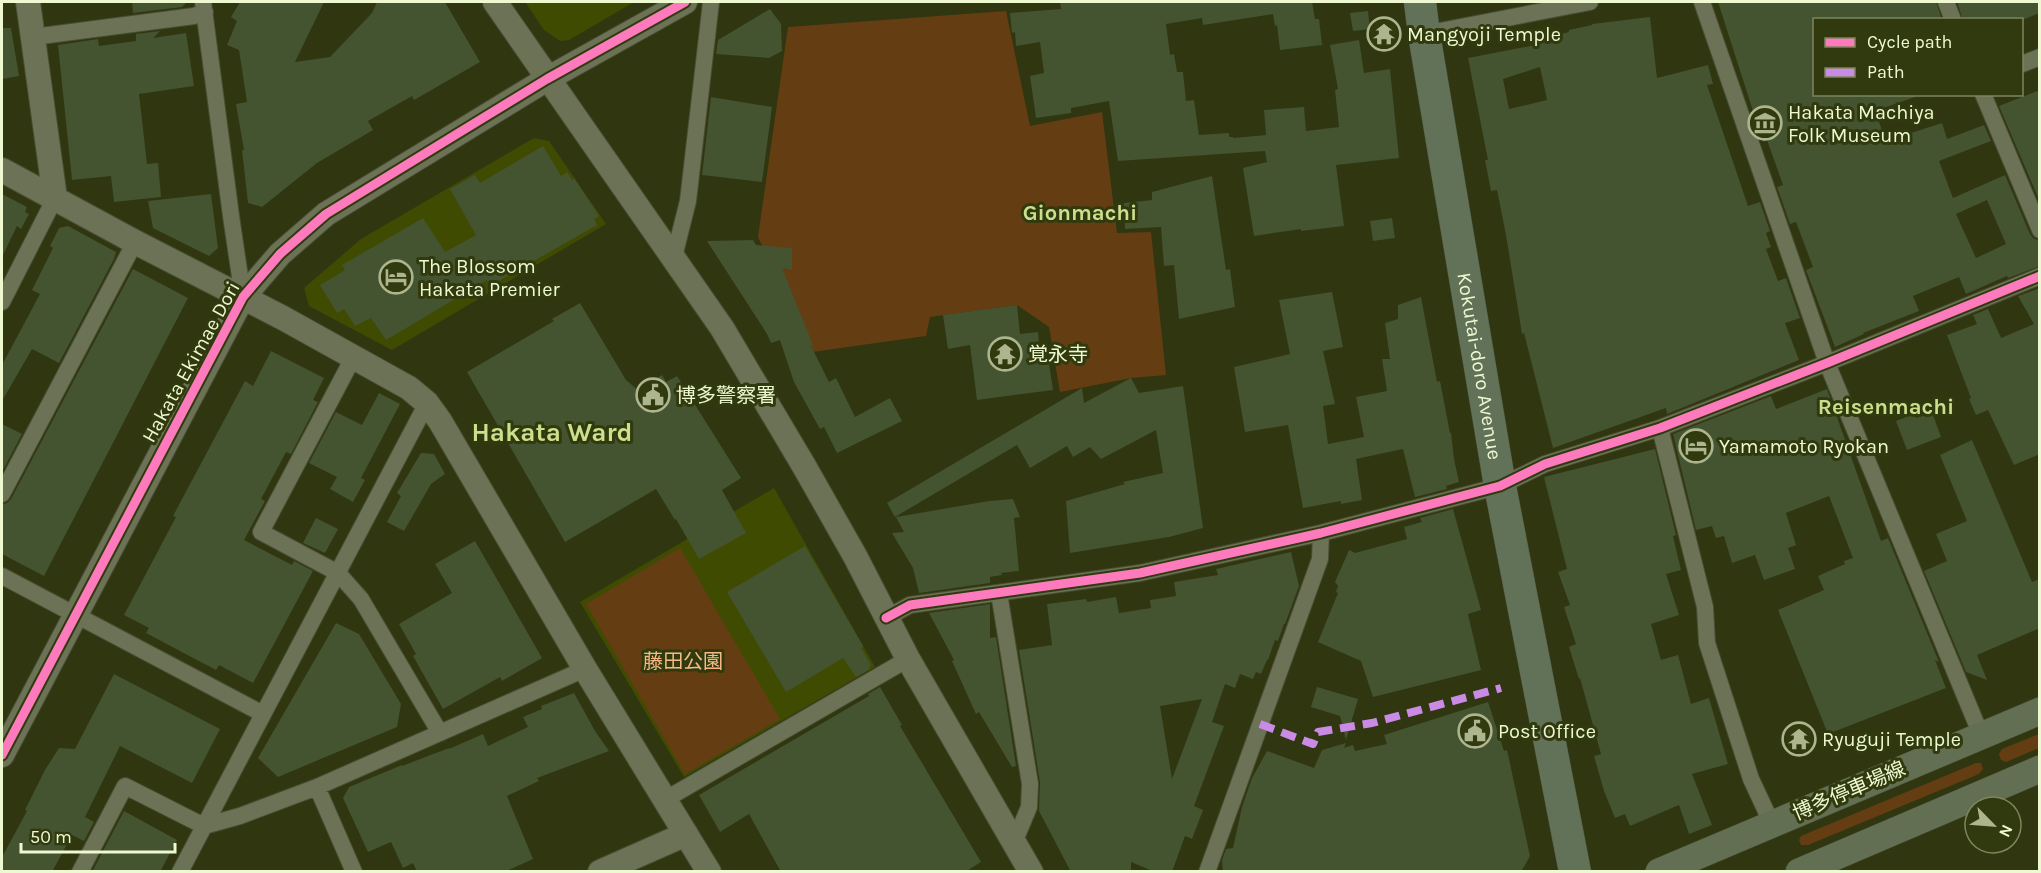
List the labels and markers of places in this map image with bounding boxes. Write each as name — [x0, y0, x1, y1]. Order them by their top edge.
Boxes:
temple icon: Mangyoji Temple — [1366, 16, 1402, 52]
place label: Mangyoji Temple — [1407, 23, 1561, 46]
place label: Hakata Machiya Folk Museum — [1788, 101, 1935, 147]
museum icon: Hakata Machiya Folk Museum — [1747, 105, 1783, 141]
place label: The Blossom Hakata Premier — [419, 255, 560, 301]
hotel icon: The Blossom Hakata Premier — [378, 259, 414, 295]
temple icon: 覚永寺 — [987, 336, 1023, 372]
place label: 覚永寺 — [1028, 343, 1088, 366]
public building icon: 博多警察署 — [635, 377, 671, 413]
place label: 博多警察署 — [676, 384, 776, 407]
hotel icon: Yamamoto Ryokan — [1678, 428, 1714, 464]
place label: Yamamoto Ryokan — [1719, 435, 1889, 458]
public building icon: Post Office — [1457, 713, 1493, 749]
place label: Post Office — [1498, 720, 1596, 743]
temple icon: Ryuguji Temple — [1781, 721, 1817, 757]
place label: Ryuguji Temple — [1822, 728, 1961, 751]

